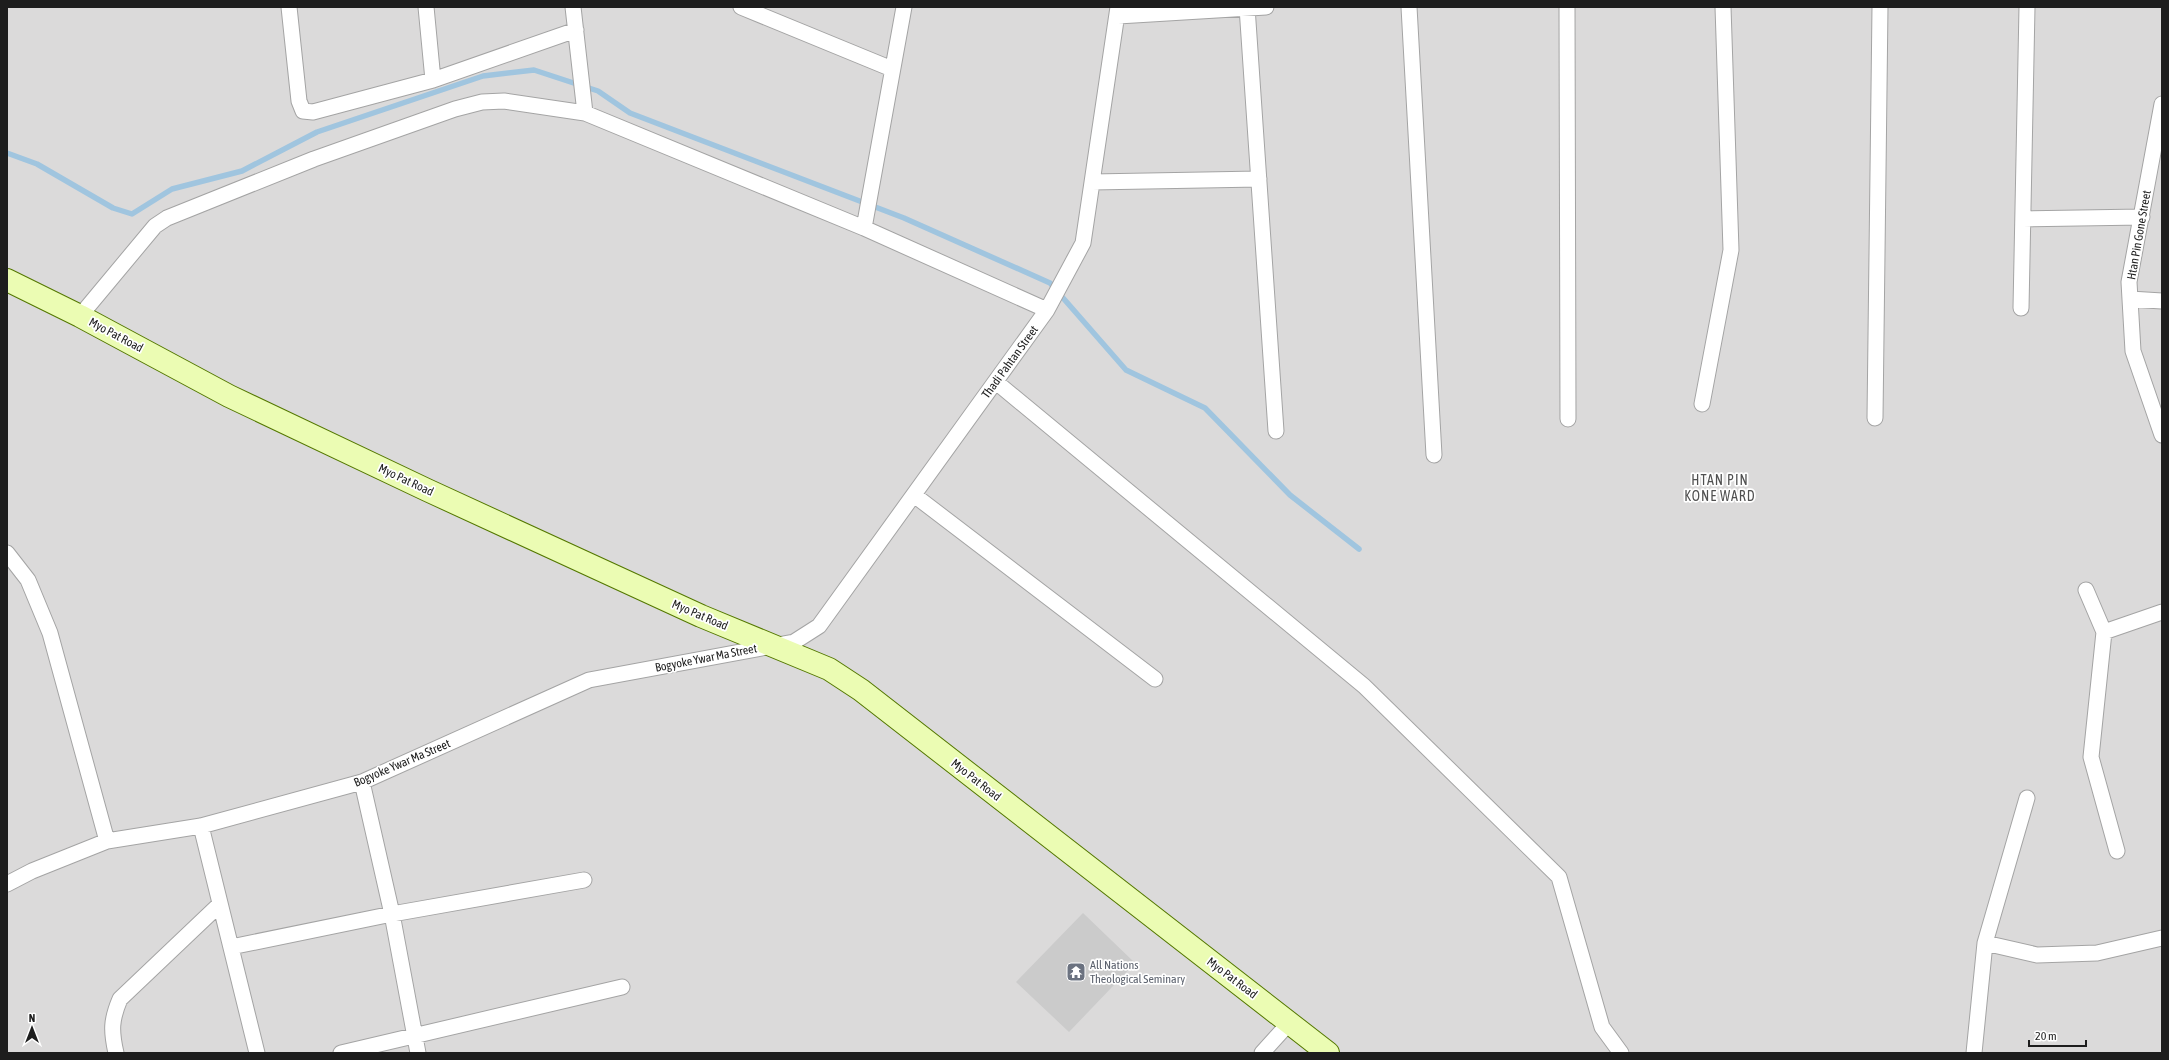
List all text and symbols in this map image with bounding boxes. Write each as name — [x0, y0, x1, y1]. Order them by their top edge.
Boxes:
street label: Htan Pin Gone Street — [2124, 189, 2154, 281]
street label: Myo Pat Road — [86, 315, 146, 355]
street label: Thadi Pahtan Street — [979, 323, 1041, 401]
street label: Myo Pat Road — [376, 461, 436, 499]
district label: HTAN PIN KONE WARD — [1684, 472, 1756, 504]
street label: Myo Pat Road — [670, 597, 730, 633]
street label: Bogyoke Ywar Ma Street — [654, 641, 759, 675]
street label: Bogyoke Ywar Ma Street — [352, 736, 453, 790]
street label: Myo Pat Road — [948, 756, 1004, 804]
street label: Myo Pat Road — [1204, 955, 1260, 1001]
place label: All Nations Theological Seminary — [1090, 958, 1185, 986]
temple icon: All Nations Theological Seminary — [1065, 961, 1087, 983]
north arrow — [12, 1008, 52, 1048]
text: N — [29, 1012, 35, 1024]
scale bar — [2029, 1022, 2086, 1048]
text: 20 m — [2035, 1029, 2057, 1043]

